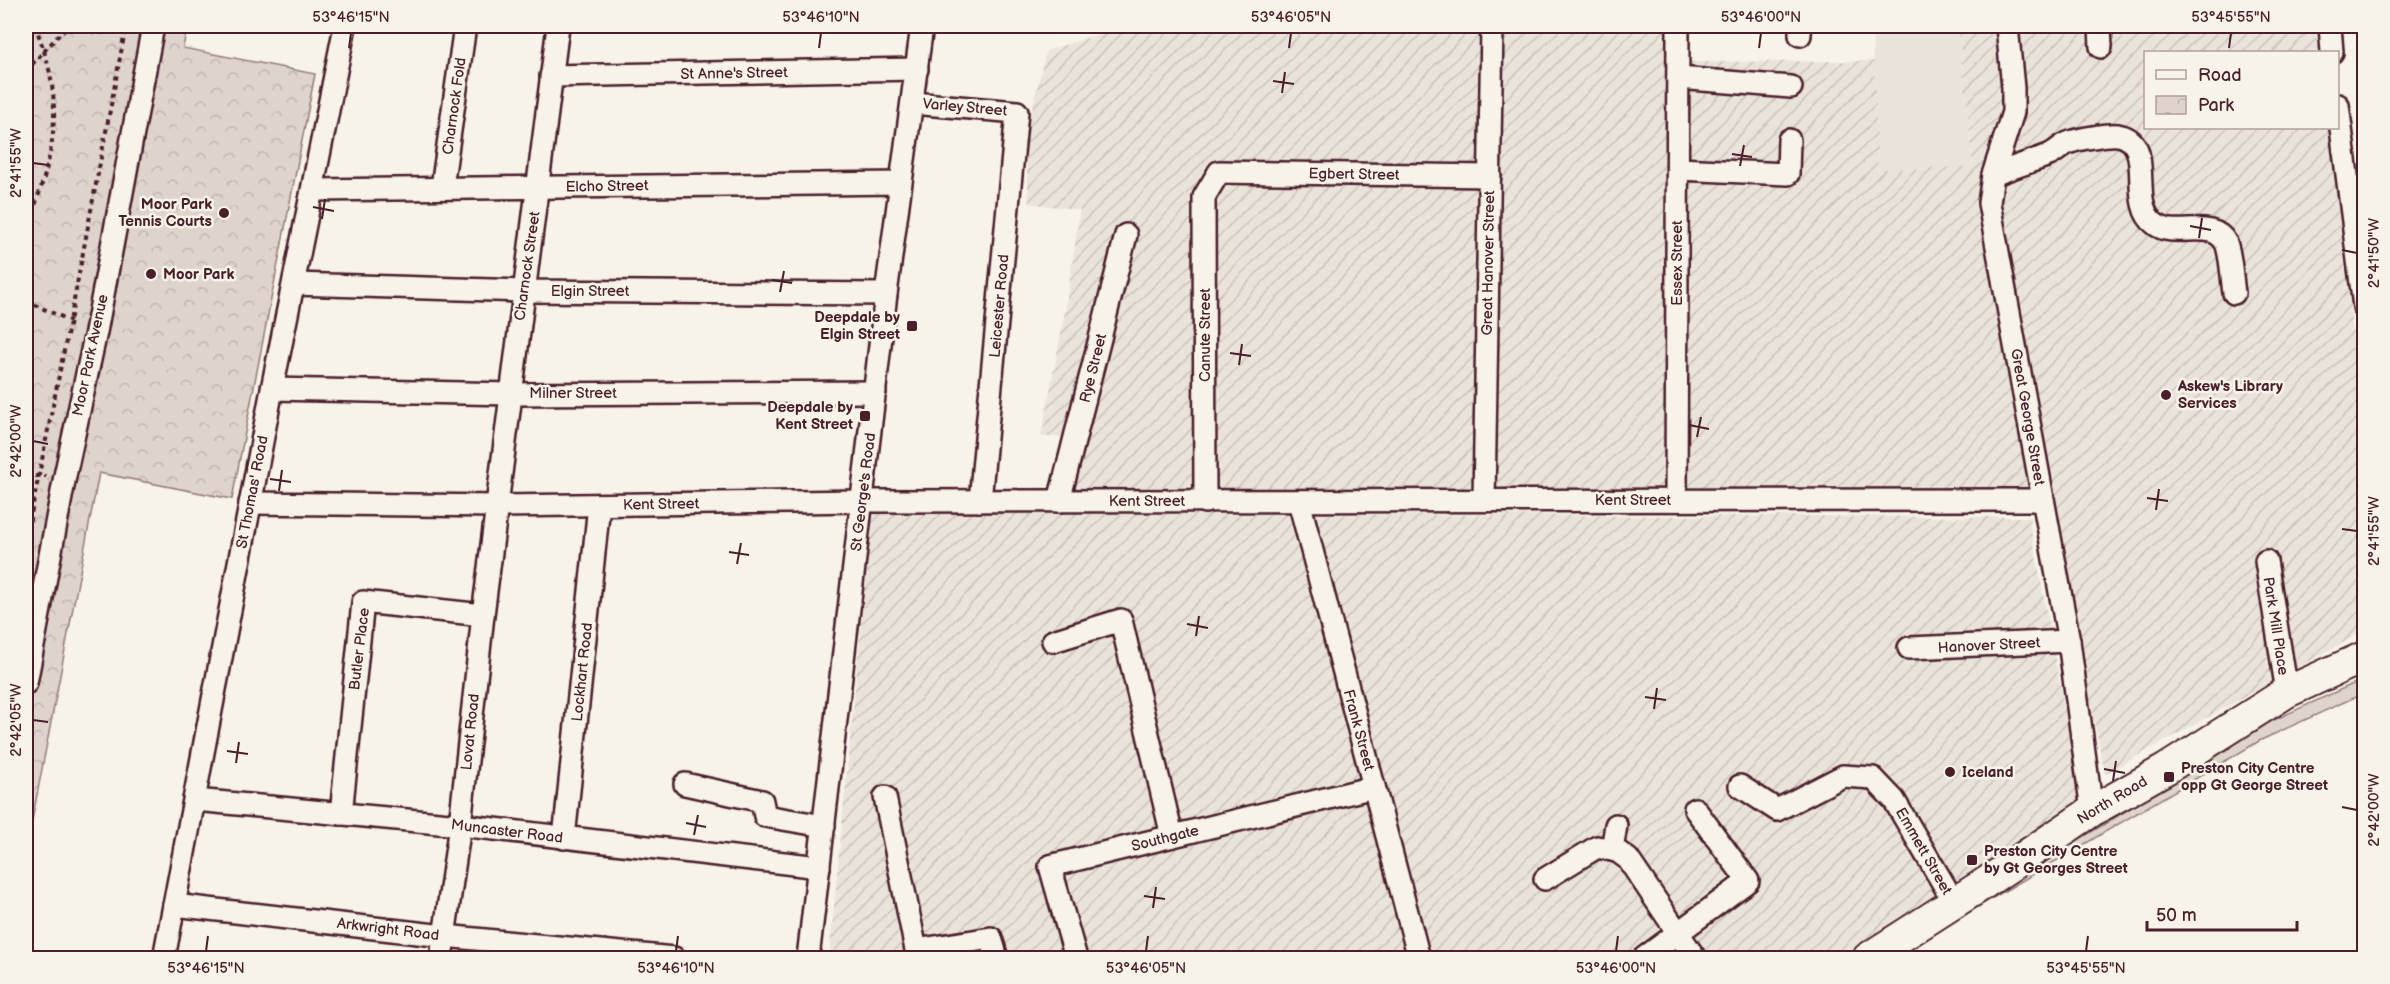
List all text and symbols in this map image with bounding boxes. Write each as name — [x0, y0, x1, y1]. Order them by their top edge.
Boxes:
text: 53°46'15"N — [312, 8, 390, 27]
text: 53°46'10"N — [782, 8, 860, 27]
text: 53°46'05"N — [1251, 8, 1331, 27]
text: 53°46'00"N — [1721, 8, 1801, 27]
text: 53°45'55"N — [2191, 8, 2271, 27]
legend — [2144, 51, 2339, 129]
street label: Charnock Fold — [438, 56, 471, 156]
street label: St Anne's Street — [680, 63, 788, 84]
text: Road — [2198, 65, 2242, 86]
street label: Varley Street — [922, 94, 1008, 121]
text: Park — [2198, 95, 2234, 116]
text: 2°41'55"W — [7, 128, 26, 198]
street label: Egbert Street — [1308, 164, 1400, 185]
street label: Elcho Street — [565, 176, 649, 197]
street label: Great Hanover Street — [1478, 190, 1499, 336]
place label: Moor Park Tennis Courts — [118, 195, 212, 231]
marker: Moor Park Tennis Courts — [217, 206, 231, 220]
street label: Charnock Street — [510, 210, 545, 322]
text: 2°41'50"W — [2365, 218, 2384, 288]
street label: Essex Street — [1668, 220, 1687, 306]
street label: Leicester Road — [986, 254, 1013, 359]
place label: Moor Park — [163, 265, 234, 284]
marker: Moor Park — [144, 267, 158, 281]
street label: Elgin Street — [551, 282, 630, 301]
street label: Canute Street — [1196, 288, 1215, 382]
street label: Moor Park Avenue — [68, 292, 113, 418]
place label: Deepdale by Elgin Street — [814, 308, 900, 344]
marker: Deepdale by Elgin Street — [905, 319, 919, 333]
street label: Rye Street — [1076, 331, 1111, 405]
street label: Great George Street — [2006, 347, 2049, 487]
place label: Askew's Library Services — [2177, 377, 2283, 413]
street label: Milner Street — [529, 384, 617, 403]
marker: Askew's Library Services — [2159, 388, 2173, 402]
place label: Deepdale by Kent Street — [767, 398, 853, 434]
text: 2°42'00"W — [7, 404, 26, 478]
marker: Deepdale by Kent Street — [858, 409, 872, 423]
street label: St George's Road — [847, 432, 880, 552]
street label: St Thomas' Road — [232, 434, 273, 550]
street label: Kent Street — [1595, 491, 1672, 510]
street label: Kent Street — [1109, 492, 1186, 511]
street label: Kent Street — [623, 494, 700, 515]
text: 2°41'55"W — [2365, 496, 2384, 566]
street label: Park Mill Place — [2258, 576, 2293, 677]
street label: Butler Place — [345, 607, 374, 691]
street label: Lockhart Road — [568, 622, 597, 722]
street label: Hanover Street — [1937, 633, 2041, 658]
text: 2°42'05"W — [7, 683, 26, 757]
street label: Frank Street — [1339, 687, 1379, 773]
street label: Lovat Road — [457, 693, 484, 771]
place label: Preston City Centre opp Gt George Street — [2181, 759, 2328, 795]
place label: Iceland — [1962, 763, 2013, 782]
marker: Iceland — [1943, 765, 1957, 779]
marker: Preston City Centre opp Gt George Street — [2162, 770, 2176, 784]
street label: North Road — [2074, 772, 2151, 829]
text: 2°42'00"W — [2365, 773, 2384, 847]
street label: Emmett Street — [1891, 804, 1956, 899]
street label: Muncaster Road — [450, 815, 564, 848]
street label: Southgate — [1129, 821, 1201, 856]
place label: Preston City Centre by Gt Georges Street — [1984, 842, 2128, 878]
marker: Preston City Centre by Gt Georges Street — [1965, 853, 1979, 867]
scale bar — [2147, 894, 2297, 932]
text: 50 m — [2156, 905, 2197, 926]
street label: Arkwright Road — [336, 914, 440, 945]
text: 53°46'15"N — [167, 959, 245, 978]
text: 53°46'10"N — [637, 959, 715, 978]
text: 53°46'05"N — [1106, 959, 1186, 978]
text: 53°46'00"N — [1576, 959, 1656, 978]
text: 53°45'55"N — [2046, 959, 2126, 978]

